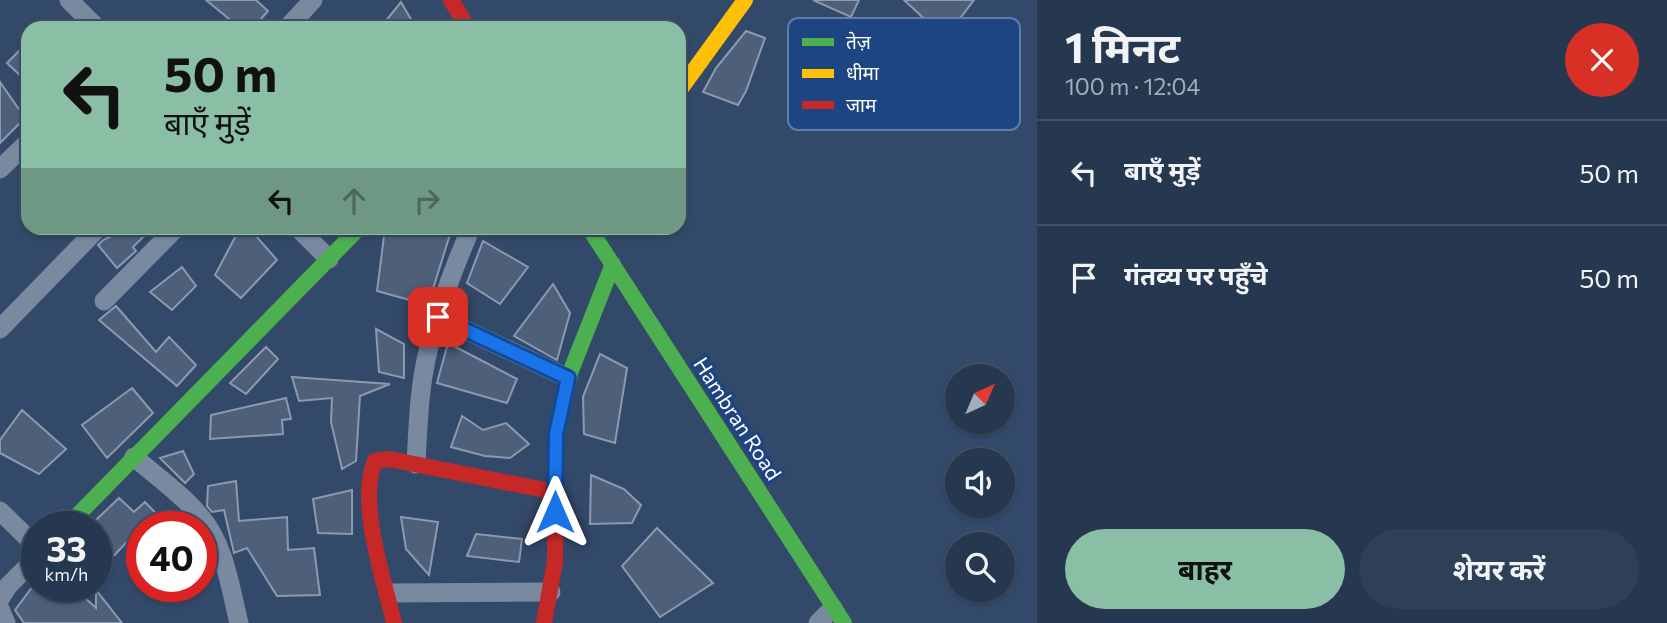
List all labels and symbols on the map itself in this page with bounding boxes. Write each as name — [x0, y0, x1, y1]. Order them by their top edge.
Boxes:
legend — [788, 18, 1020, 130]
text: तेज़ — [846, 30, 872, 53]
text: धीमा — [846, 61, 880, 84]
text: जाम — [846, 93, 877, 116]
pin — [408, 287, 468, 347]
street label: Hambran Road — [689, 352, 787, 484]
north arrow — [945, 364, 1015, 434]
position arrow — [518, 475, 592, 549]
speed limit sign: 40 — [126, 511, 217, 602]

